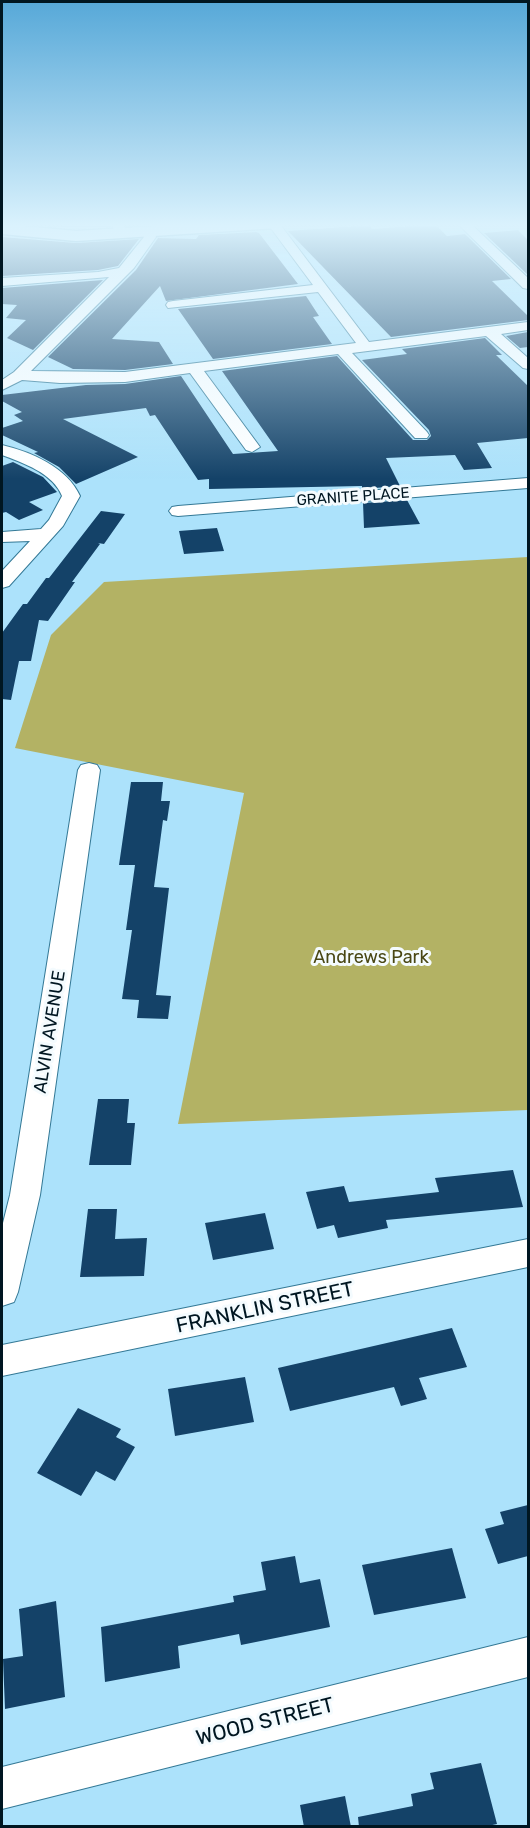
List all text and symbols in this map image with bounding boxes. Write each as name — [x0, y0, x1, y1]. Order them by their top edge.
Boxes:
street label: GRANITE PLACE — [296, 484, 410, 510]
park label: Andrews Park — [313, 947, 429, 969]
street label: ALVIN AVENUE — [30, 969, 70, 1095]
street label: FRANKLIN STREET — [174, 1277, 356, 1339]
street label: WOOD STREET — [193, 1693, 337, 1751]

